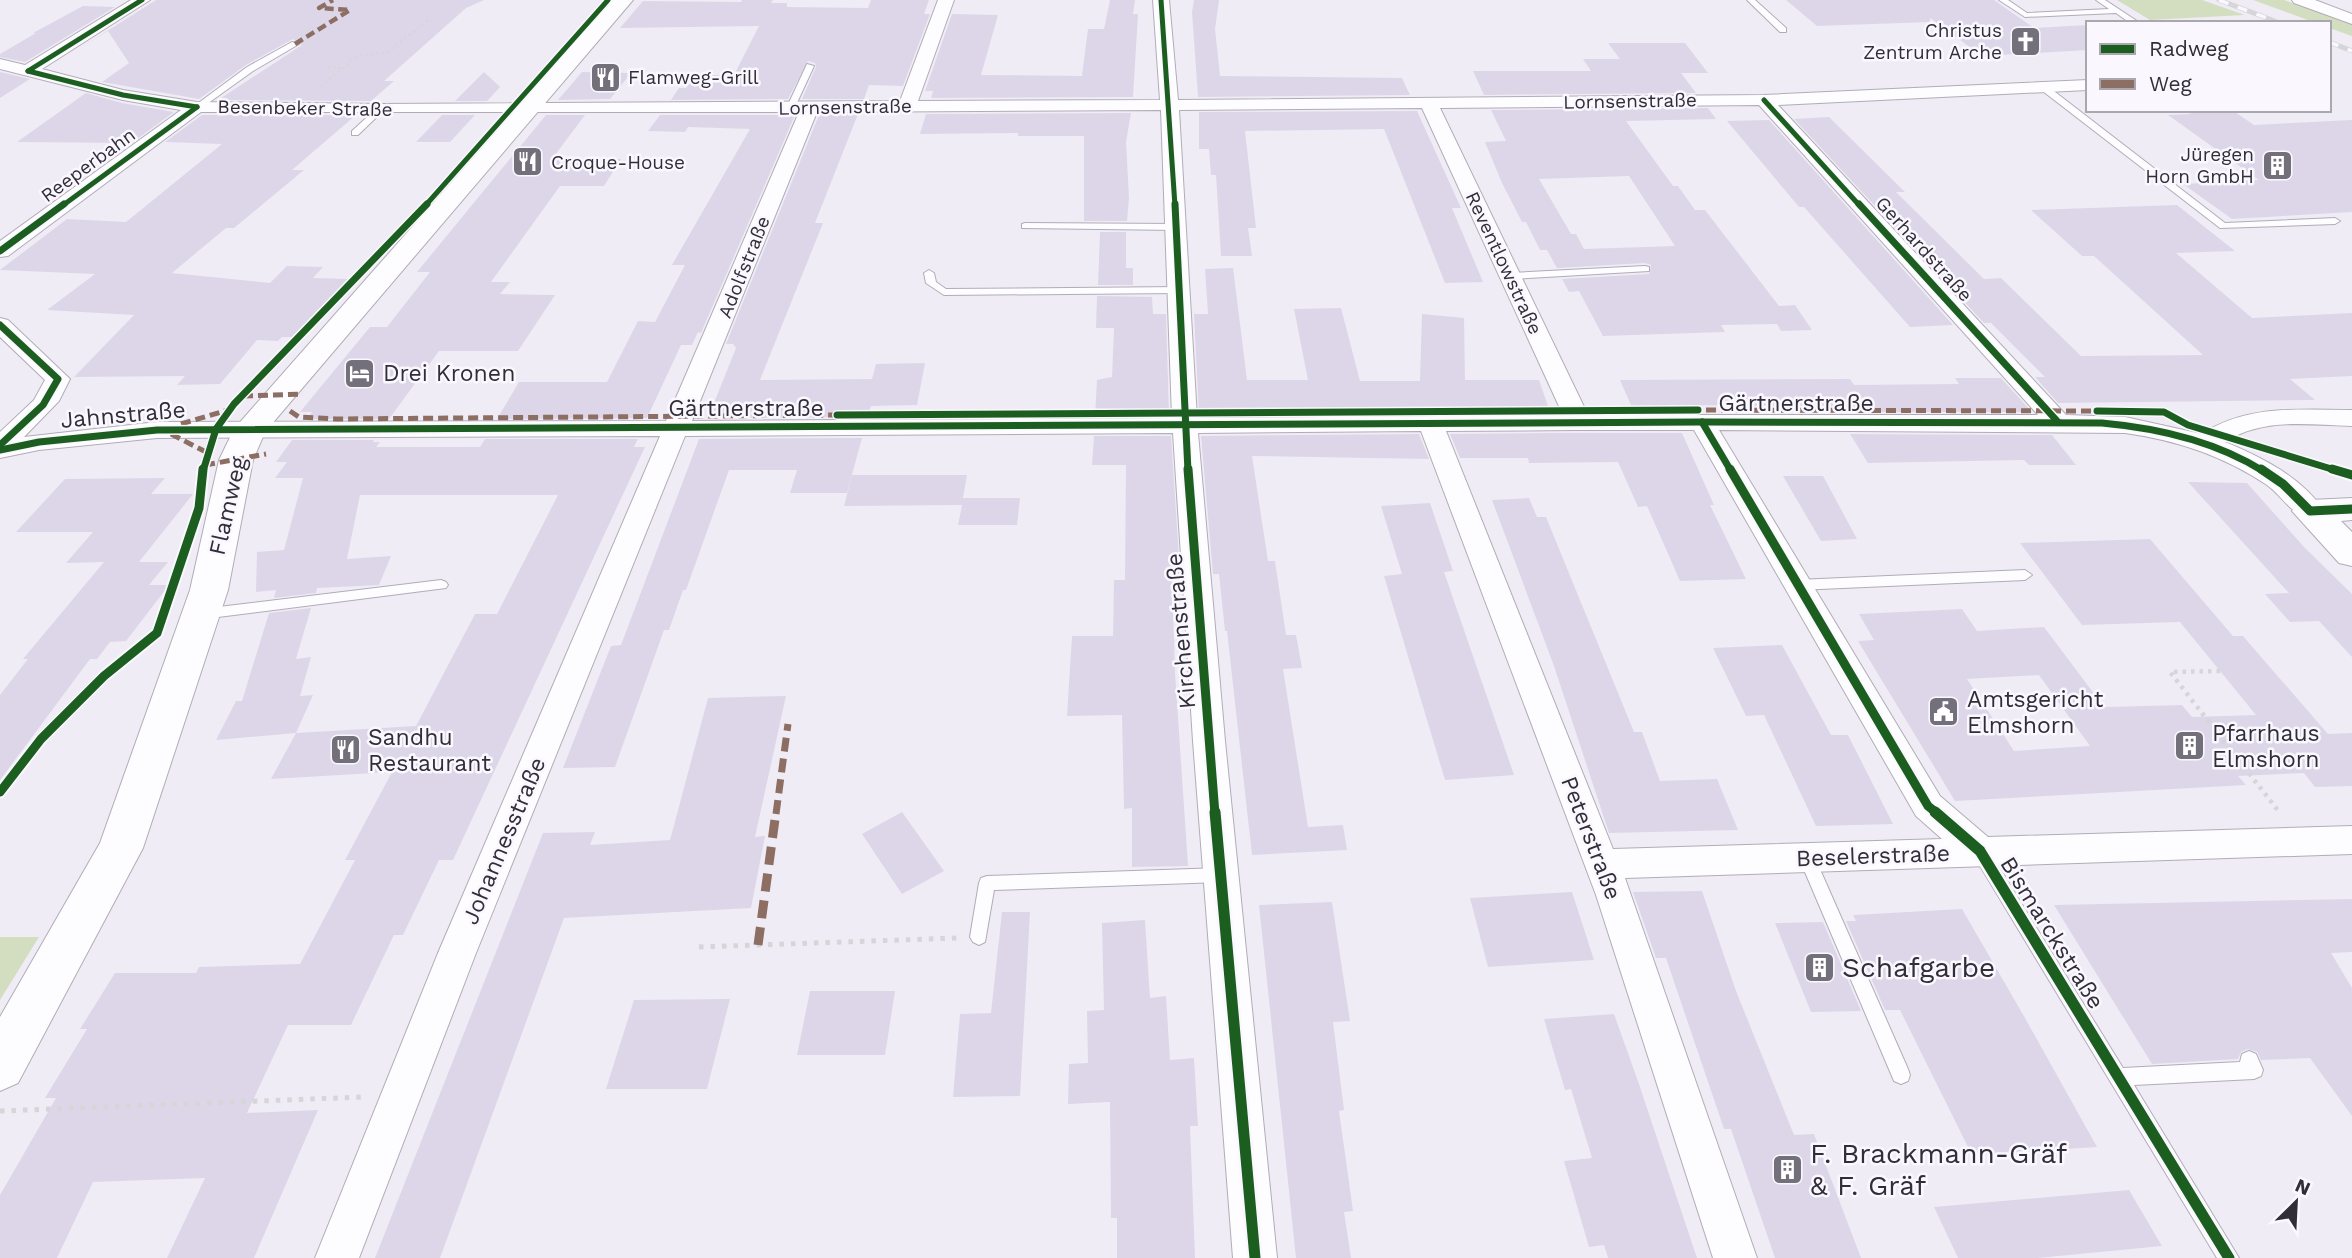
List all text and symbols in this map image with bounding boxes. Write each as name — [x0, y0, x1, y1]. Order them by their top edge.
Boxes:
place label: Christus Zentrum Arche — [1863, 19, 2002, 64]
legend — [2086, 21, 2331, 112]
church icon: Christus Zentrum Arche — [2008, 24, 2042, 58]
text: Radweg — [2149, 36, 2229, 61]
restaurant icon: Flamweg-Grill — [588, 60, 622, 94]
place label: Flamweg-Grill — [628, 66, 759, 89]
text: Weg — [2149, 71, 2193, 96]
street label: Lornsenstraße — [1563, 88, 1697, 114]
street label: Lornsenstraße — [778, 94, 912, 120]
street label: Besenbeker Straße — [217, 95, 393, 121]
street label: Reeperbahn — [36, 123, 140, 207]
place label: Jüregen Horn GmbH — [2145, 143, 2254, 188]
restaurant icon: Croque-House — [511, 145, 545, 179]
building icon: Jüregen Horn GmbH — [2260, 148, 2294, 182]
place label: Croque-House — [551, 151, 685, 174]
street label: Reventlowstraße — [1461, 188, 1547, 338]
street label: Gerhardstraße — [1871, 192, 1977, 306]
street label: Adolfstraße — [713, 213, 775, 321]
hotel icon: Drei Kronen — [343, 356, 377, 390]
place label: Drei Kronen — [383, 360, 515, 387]
street label: Gärtnerstraße — [1718, 390, 1874, 417]
street label: Gärtnerstraße — [668, 395, 824, 422]
street label: Jahnstraße — [59, 396, 187, 434]
street label: Flamweg — [204, 453, 253, 558]
street label: Kirchenstraße — [1161, 552, 1201, 710]
place label: Amtsgericht Elmshorn — [1967, 686, 2104, 739]
public building icon: Amtsgericht Elmshorn — [1927, 695, 1961, 729]
place label: Pfarrhaus Elmshorn — [2212, 720, 2320, 773]
place label: Sandhu Restaurant — [368, 724, 491, 777]
building icon: Pfarrhaus Elmshorn — [2172, 729, 2206, 763]
restaurant icon: Sandhu Restaurant — [328, 733, 362, 767]
street label: Johannesstraße — [457, 753, 551, 929]
street label: Peterstraße — [1555, 773, 1627, 903]
street label: Beselerstraße — [1795, 840, 1951, 872]
street label: Bismarckstraße — [1994, 852, 2110, 1014]
building icon: Schafgarbe — [1802, 950, 1836, 984]
place label: Schafgarbe — [1842, 951, 1995, 984]
place label: F. Brackmann-Gräf & F. Gräf — [1810, 1137, 2067, 1202]
building icon: F. Brackmann-Gräf & F. Gräf — [1770, 1152, 1804, 1186]
north arrow — [2261, 1167, 2331, 1237]
text: N — [2292, 1174, 2314, 1200]

